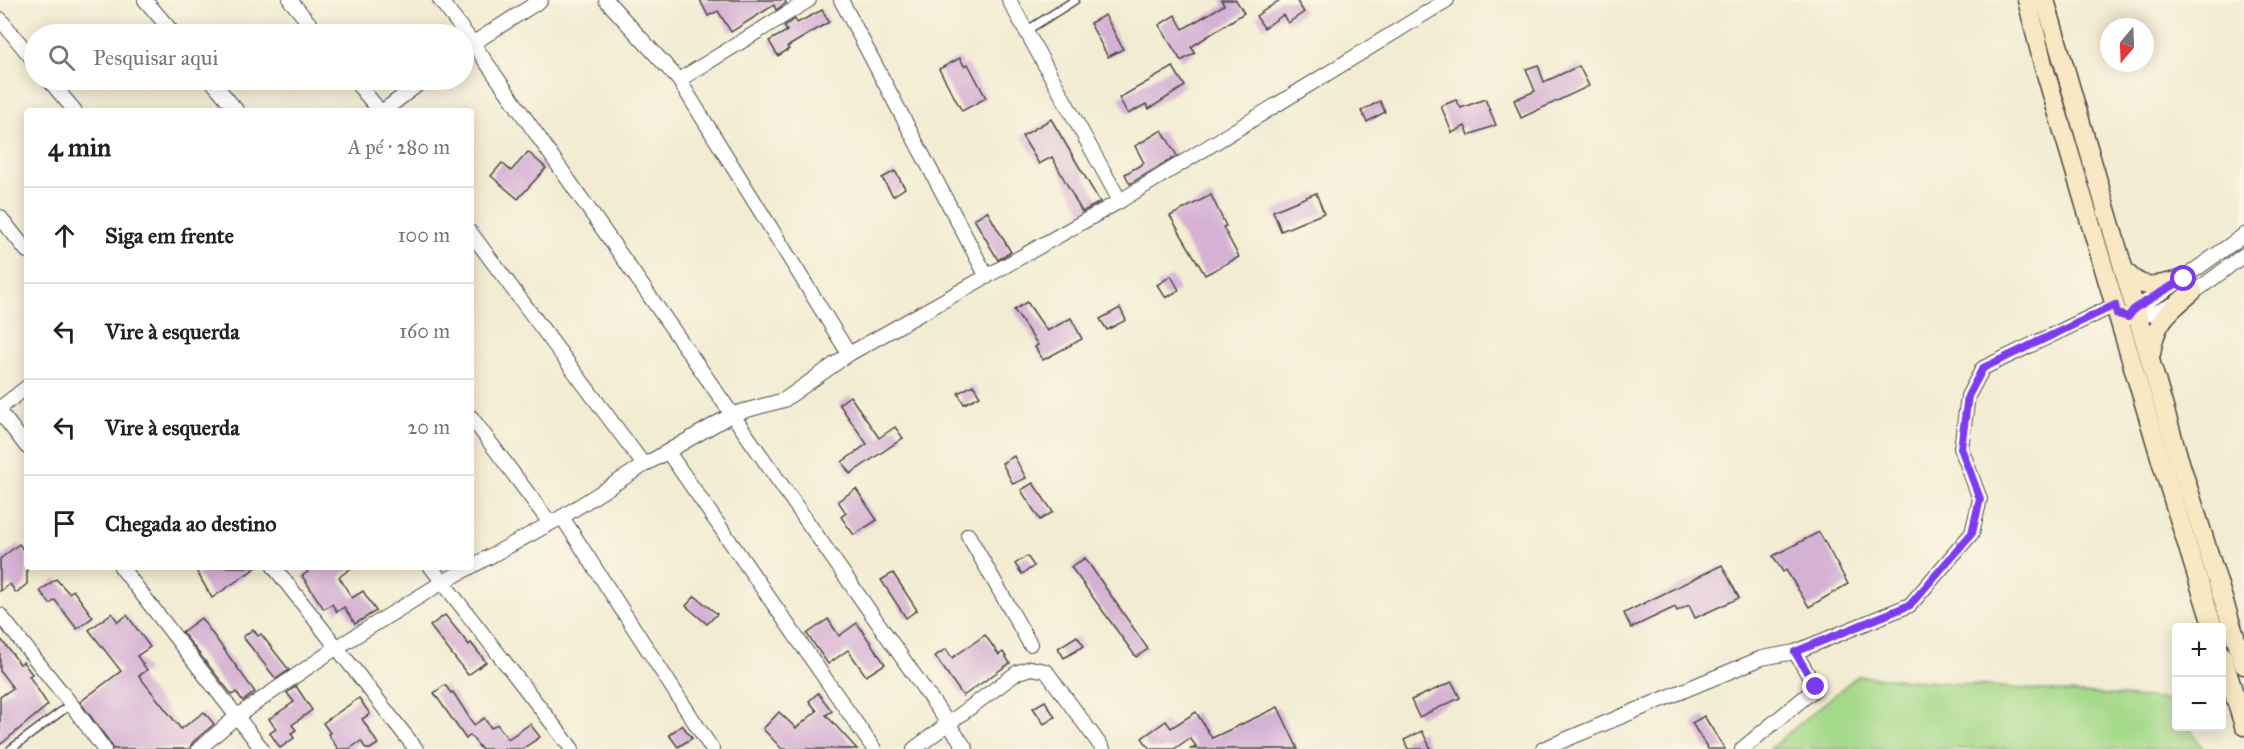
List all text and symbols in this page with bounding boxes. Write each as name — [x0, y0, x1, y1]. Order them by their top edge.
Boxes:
north arrow — [2100, 18, 2154, 72]
search box — [24, 24, 474, 90]
icon: search — [45, 41, 78, 74]
text: Pesquisar aqui — [93, 44, 218, 71]
text: 4 min — [48, 131, 111, 163]
text: A pé · 280 m — [348, 135, 450, 159]
icon: ahead — [48, 219, 81, 252]
text: Siga em frente — [105, 222, 234, 249]
text: 100 m — [398, 223, 450, 247]
route start — [2170, 265, 2196, 291]
icon: left — [48, 315, 81, 348]
text: Vire à esquerda — [105, 318, 239, 345]
text: 160 m — [399, 319, 450, 343]
icon: left — [48, 411, 81, 444]
text: Vire à esquerda — [105, 414, 239, 441]
text: 20 m — [407, 415, 450, 439]
icon: arrive — [48, 507, 81, 540]
text: Chegada ao destino — [105, 510, 276, 537]
map controls — [2172, 623, 2226, 731]
button: + — [2172, 623, 2226, 677]
route end — [1802, 673, 1828, 699]
button: − — [2172, 677, 2226, 731]

